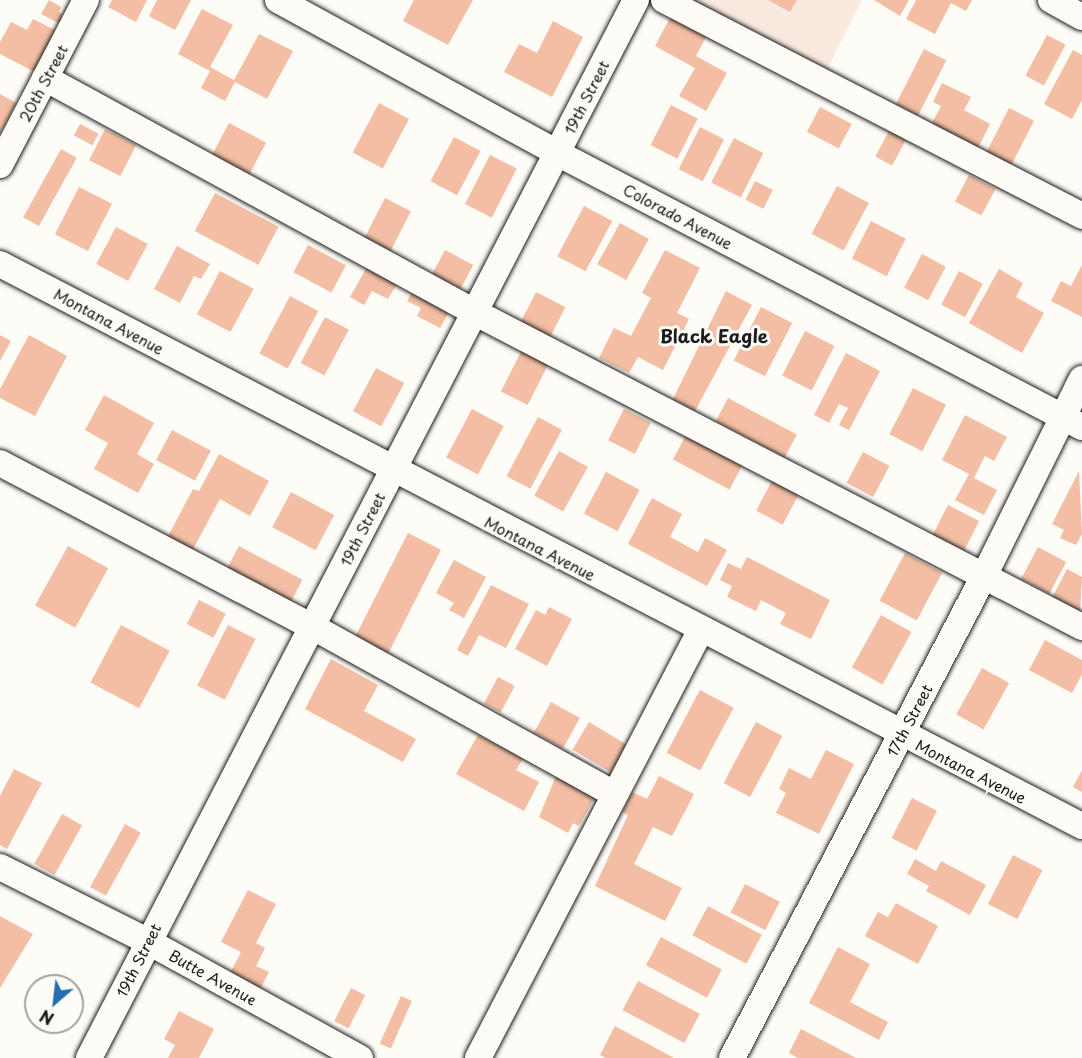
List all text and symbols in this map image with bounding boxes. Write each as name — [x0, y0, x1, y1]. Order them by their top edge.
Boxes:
street label: 20th Street — [15, 41, 71, 125]
street label: 19th Street — [560, 57, 612, 137]
street label: Colorado Avenue — [620, 180, 736, 252]
street label: Montana Avenue — [51, 285, 167, 357]
district label: Black Eagle — [660, 325, 768, 347]
street label: 19th Street — [336, 489, 388, 569]
street label: Montana Avenue — [482, 512, 598, 584]
street label: 17th Street — [882, 681, 936, 759]
street label: Montana Avenue — [913, 735, 1029, 807]
street label: 19th Street — [112, 920, 164, 1000]
street label: Butte Avenue — [167, 946, 259, 1008]
north arrow — [24, 974, 84, 1034]
text: N — [35, 1005, 58, 1032]

